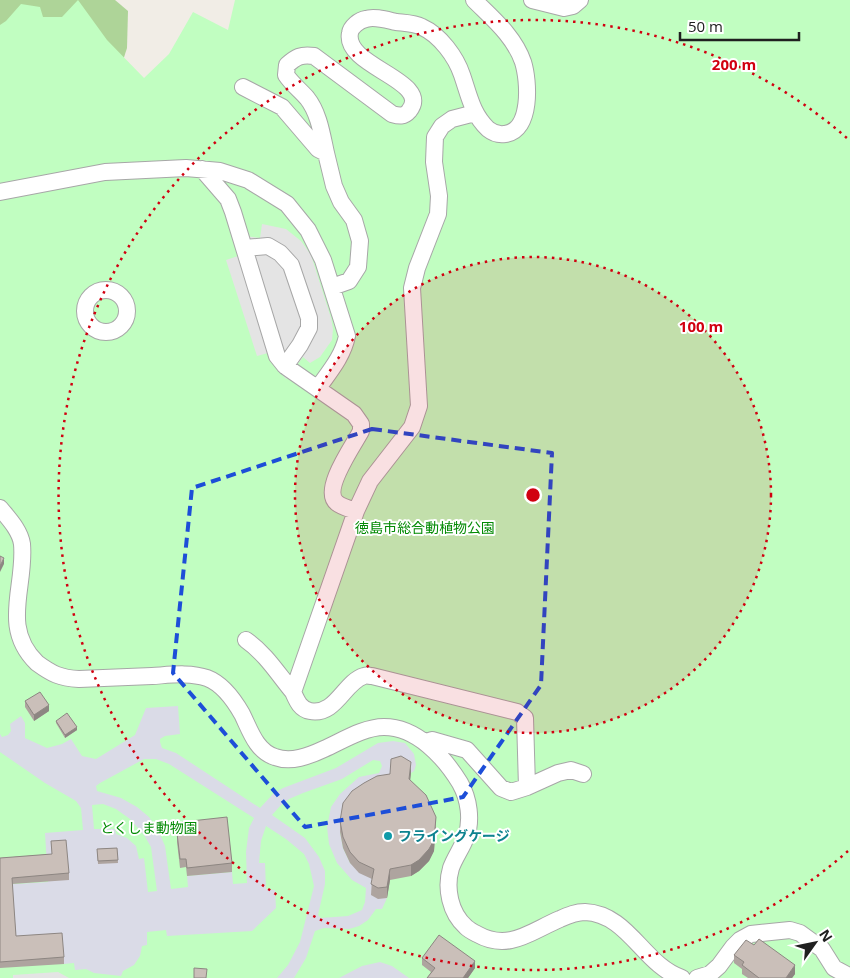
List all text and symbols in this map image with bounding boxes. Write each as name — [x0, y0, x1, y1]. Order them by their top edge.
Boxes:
scale bar — [680, 10, 799, 42]
text: 50 m — [688, 16, 723, 36]
text: 200 m — [712, 54, 756, 74]
text: 100 m — [679, 316, 723, 336]
centre of rings — [524, 486, 542, 504]
park label: 徳島市総合動植物公園 — [355, 518, 495, 537]
park label: とくしま動物園 — [100, 818, 198, 837]
place label: フライングケージ — [398, 826, 510, 845]
marker: フライングケージ — [382, 830, 394, 842]
north arrow — [790, 918, 840, 968]
text: N — [815, 926, 837, 946]

